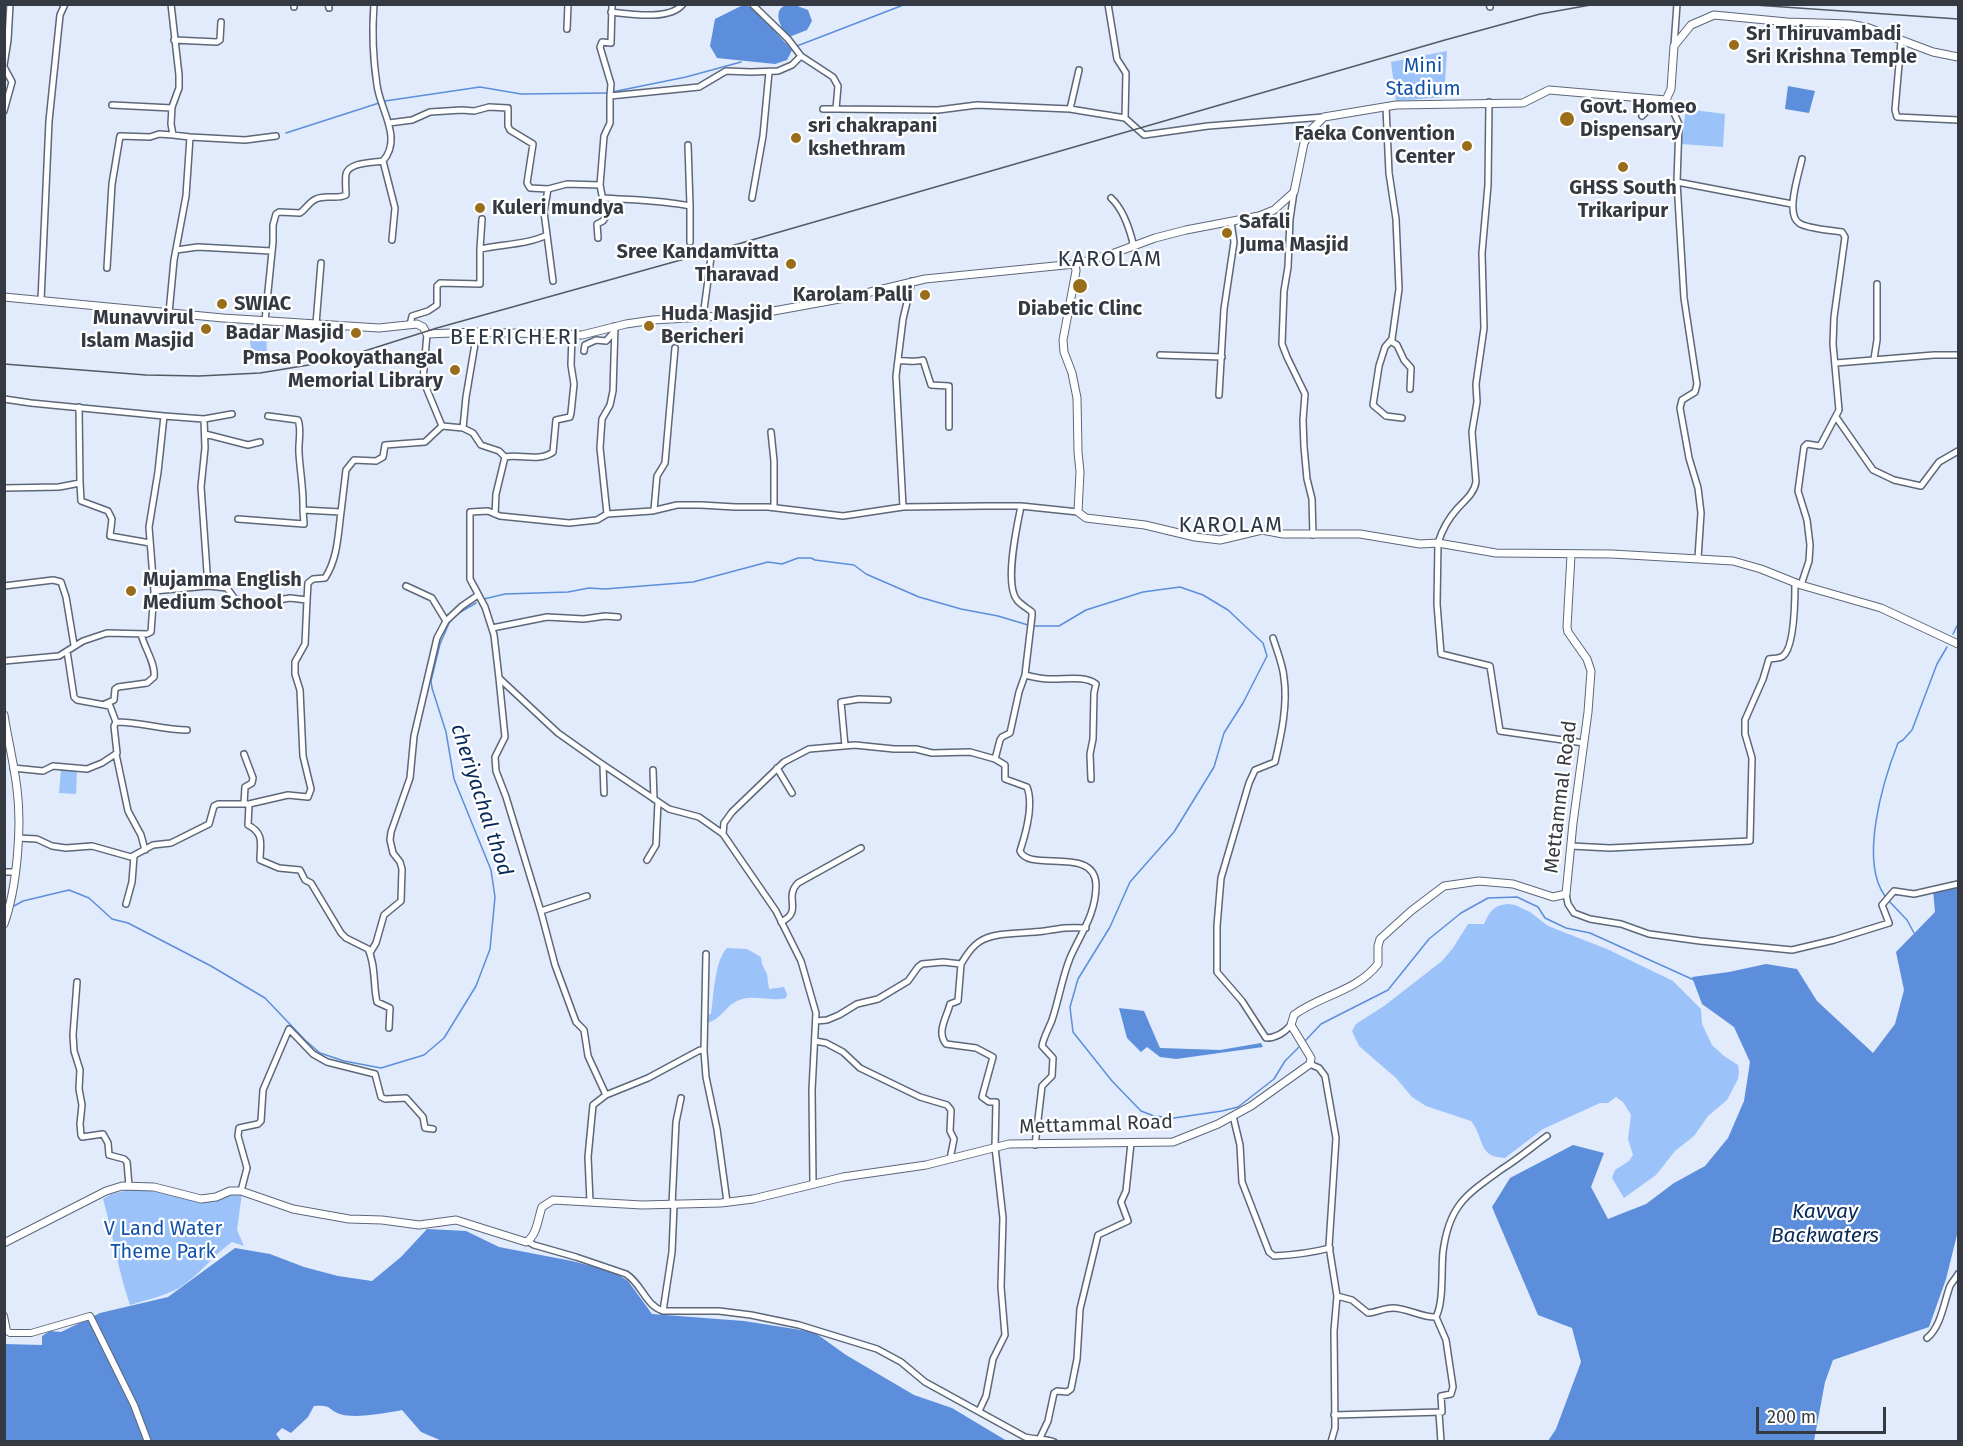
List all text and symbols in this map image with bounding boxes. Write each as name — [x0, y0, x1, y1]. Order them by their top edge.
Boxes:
place label: Sri Thiruvambadi Sri Krishna Temple — [1746, 22, 1917, 69]
marker: Sri Thiruvambadi Sri Krishna Temple — [1727, 38, 1741, 52]
park label: Mini Stadium — [1385, 54, 1461, 101]
place label: Govt. Homeo Dispensary — [1580, 95, 1697, 142]
marker: Govt. Homeo Dispensary — [1558, 110, 1576, 128]
place label: sri chakrapani kshethram — [808, 114, 937, 161]
place label: Faeka Convention Center — [1295, 122, 1455, 169]
marker: sri chakrapani kshethram — [789, 131, 803, 145]
marker: Faeka Convention Center — [1460, 139, 1474, 153]
marker: GHSS South Trikaripur — [1616, 160, 1630, 174]
place label: GHSS South Trikaripur — [1569, 176, 1677, 223]
place label: Kuleri mundya — [492, 196, 624, 220]
marker: Kuleri mundya — [473, 201, 487, 215]
place label: Safali Juma Masjid — [1239, 210, 1349, 257]
marker: Safali Juma Masjid — [1220, 226, 1234, 240]
place label: Sree Kandamvitta Tharavad — [617, 240, 779, 287]
district label: KAROLAM — [1057, 247, 1163, 273]
marker: Sree Kandamvitta Tharavad — [784, 257, 798, 271]
marker: Diabetic Clinc — [1071, 277, 1089, 295]
place label: Karolam Palli — [793, 283, 913, 307]
marker: Karolam Palli — [918, 288, 932, 302]
place label: SWIAC — [234, 292, 291, 316]
marker: SWIAC — [215, 297, 229, 311]
place label: Diabetic Clinc — [1018, 297, 1142, 321]
place label: Huda Masjid Bericheri — [661, 302, 773, 349]
place label: Munavvirul Islam Masjid — [81, 306, 194, 353]
marker: Huda Masjid Bericheri — [642, 319, 656, 333]
place label: Badar Masjid — [226, 321, 344, 345]
marker: Munavvirul Islam Masjid — [199, 322, 213, 336]
district label: BEERICHERI — [450, 325, 580, 351]
marker: Badar Masjid — [349, 326, 363, 340]
place label: Pmsa Pookoyathangal Memorial Library — [242, 346, 443, 393]
marker: Pmsa Pookoyathangal Memorial Library — [448, 363, 462, 377]
district label: KAROLAM — [1178, 513, 1284, 539]
place label: Mujamma English Medium School — [143, 568, 302, 615]
marker: Mujamma English Medium School — [124, 584, 138, 598]
street label: Mettammal Road — [1540, 719, 1582, 875]
water label: cheriyachal thod — [445, 721, 517, 879]
street label: Mettammal Road — [1019, 1110, 1173, 1140]
water label: Kavvay Backwaters — [1771, 1199, 1879, 1249]
park label: V Land Water Theme Park — [104, 1217, 222, 1264]
scale bar — [1759, 1395, 1890, 1433]
text: 200 m — [1767, 1406, 1816, 1428]

